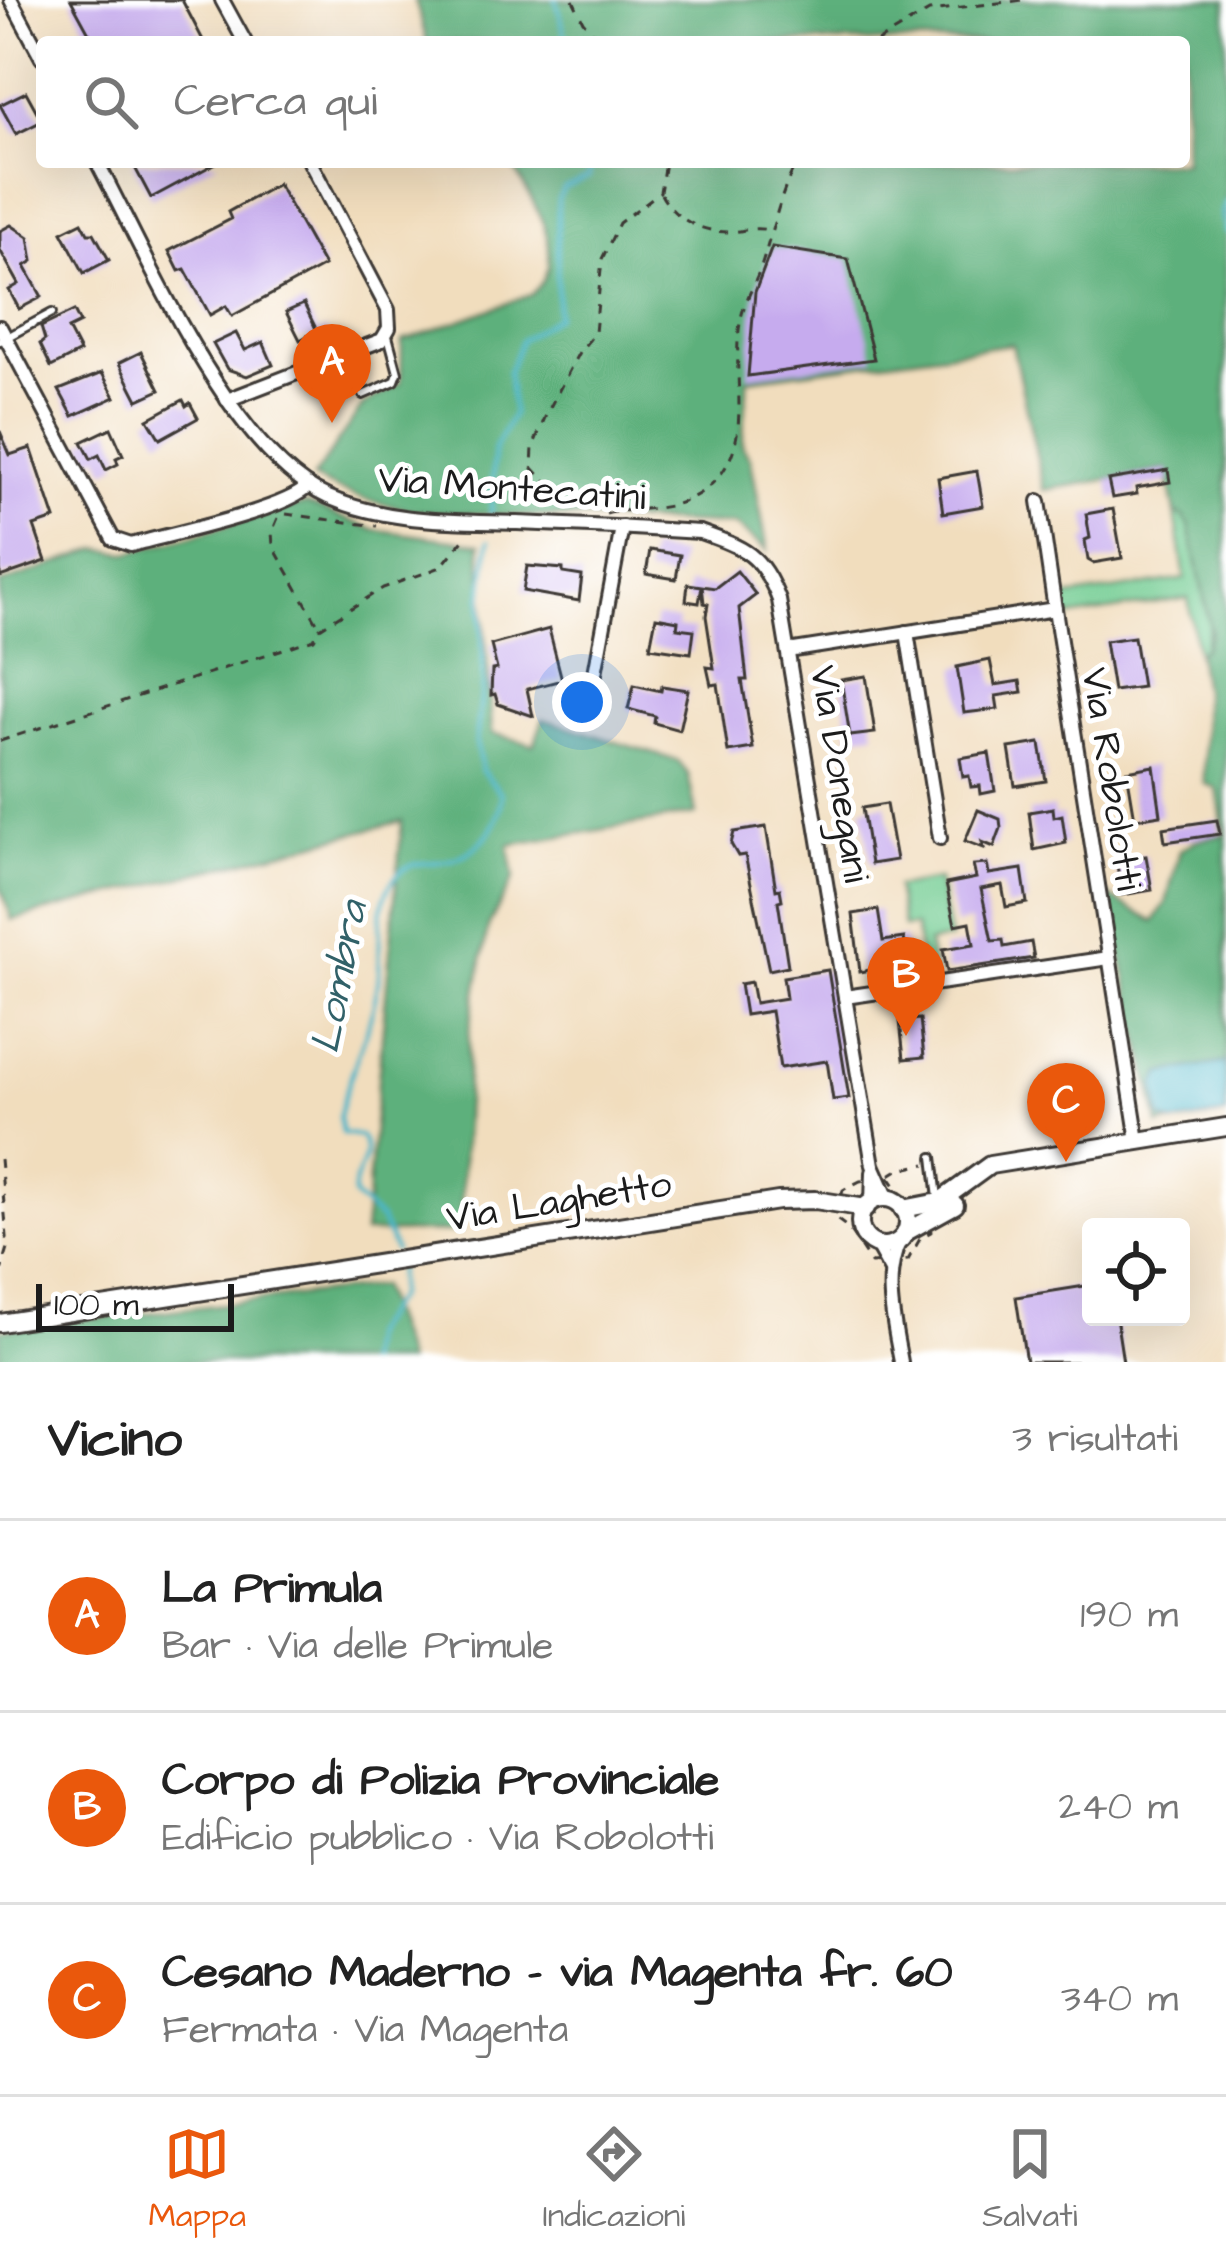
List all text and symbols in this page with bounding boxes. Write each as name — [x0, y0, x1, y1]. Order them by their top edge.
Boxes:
search box — [36, 36, 1190, 168]
icon: search — [78, 69, 144, 135]
text: Cerca qui — [174, 71, 377, 133]
pin: A — [293, 324, 371, 423]
street label: Via Montecatini — [376, 453, 648, 525]
street label: Via Donegani — [795, 662, 883, 886]
street label: Via Robolotti — [1067, 664, 1155, 894]
your location — [552, 672, 612, 732]
water label: Lombra — [297, 894, 384, 1058]
pin: B — [867, 937, 945, 1036]
pin: C — [1027, 1063, 1105, 1162]
street label: Via Laghetto — [443, 1158, 675, 1246]
map controls — [1082, 1218, 1190, 1326]
button: locate — [1082, 1218, 1190, 1326]
scale bar — [36, 1278, 234, 1331]
text: 100 m — [54, 1282, 139, 1328]
text: Vicino — [48, 1405, 182, 1476]
text: 3 risultati — [1012, 1413, 1178, 1467]
text: La Primula — [162, 1558, 382, 1620]
text: A — [75, 1589, 99, 1643]
text: 190 m — [1080, 1589, 1178, 1643]
text: Bar · Via delle Primule — [162, 1620, 553, 1674]
text: Corpo di Polizia Provinciale — [162, 1750, 719, 1812]
text: B — [73, 1781, 101, 1835]
text: 240 m — [1059, 1781, 1178, 1835]
text: Edificio pubblico · Via Robolotti — [162, 1812, 714, 1866]
text: Cesano Maderno - via Magenta fr. 60 — [162, 1942, 953, 2004]
text: C — [73, 1973, 101, 2027]
text: 340 m — [1061, 1973, 1178, 2027]
text: Fermata · Via Magenta — [162, 2004, 568, 2058]
tab: Mappa — [148, 2121, 246, 2239]
tab: Indicazioni — [543, 2121, 685, 2239]
tab: Salvati — [982, 2121, 1078, 2239]

